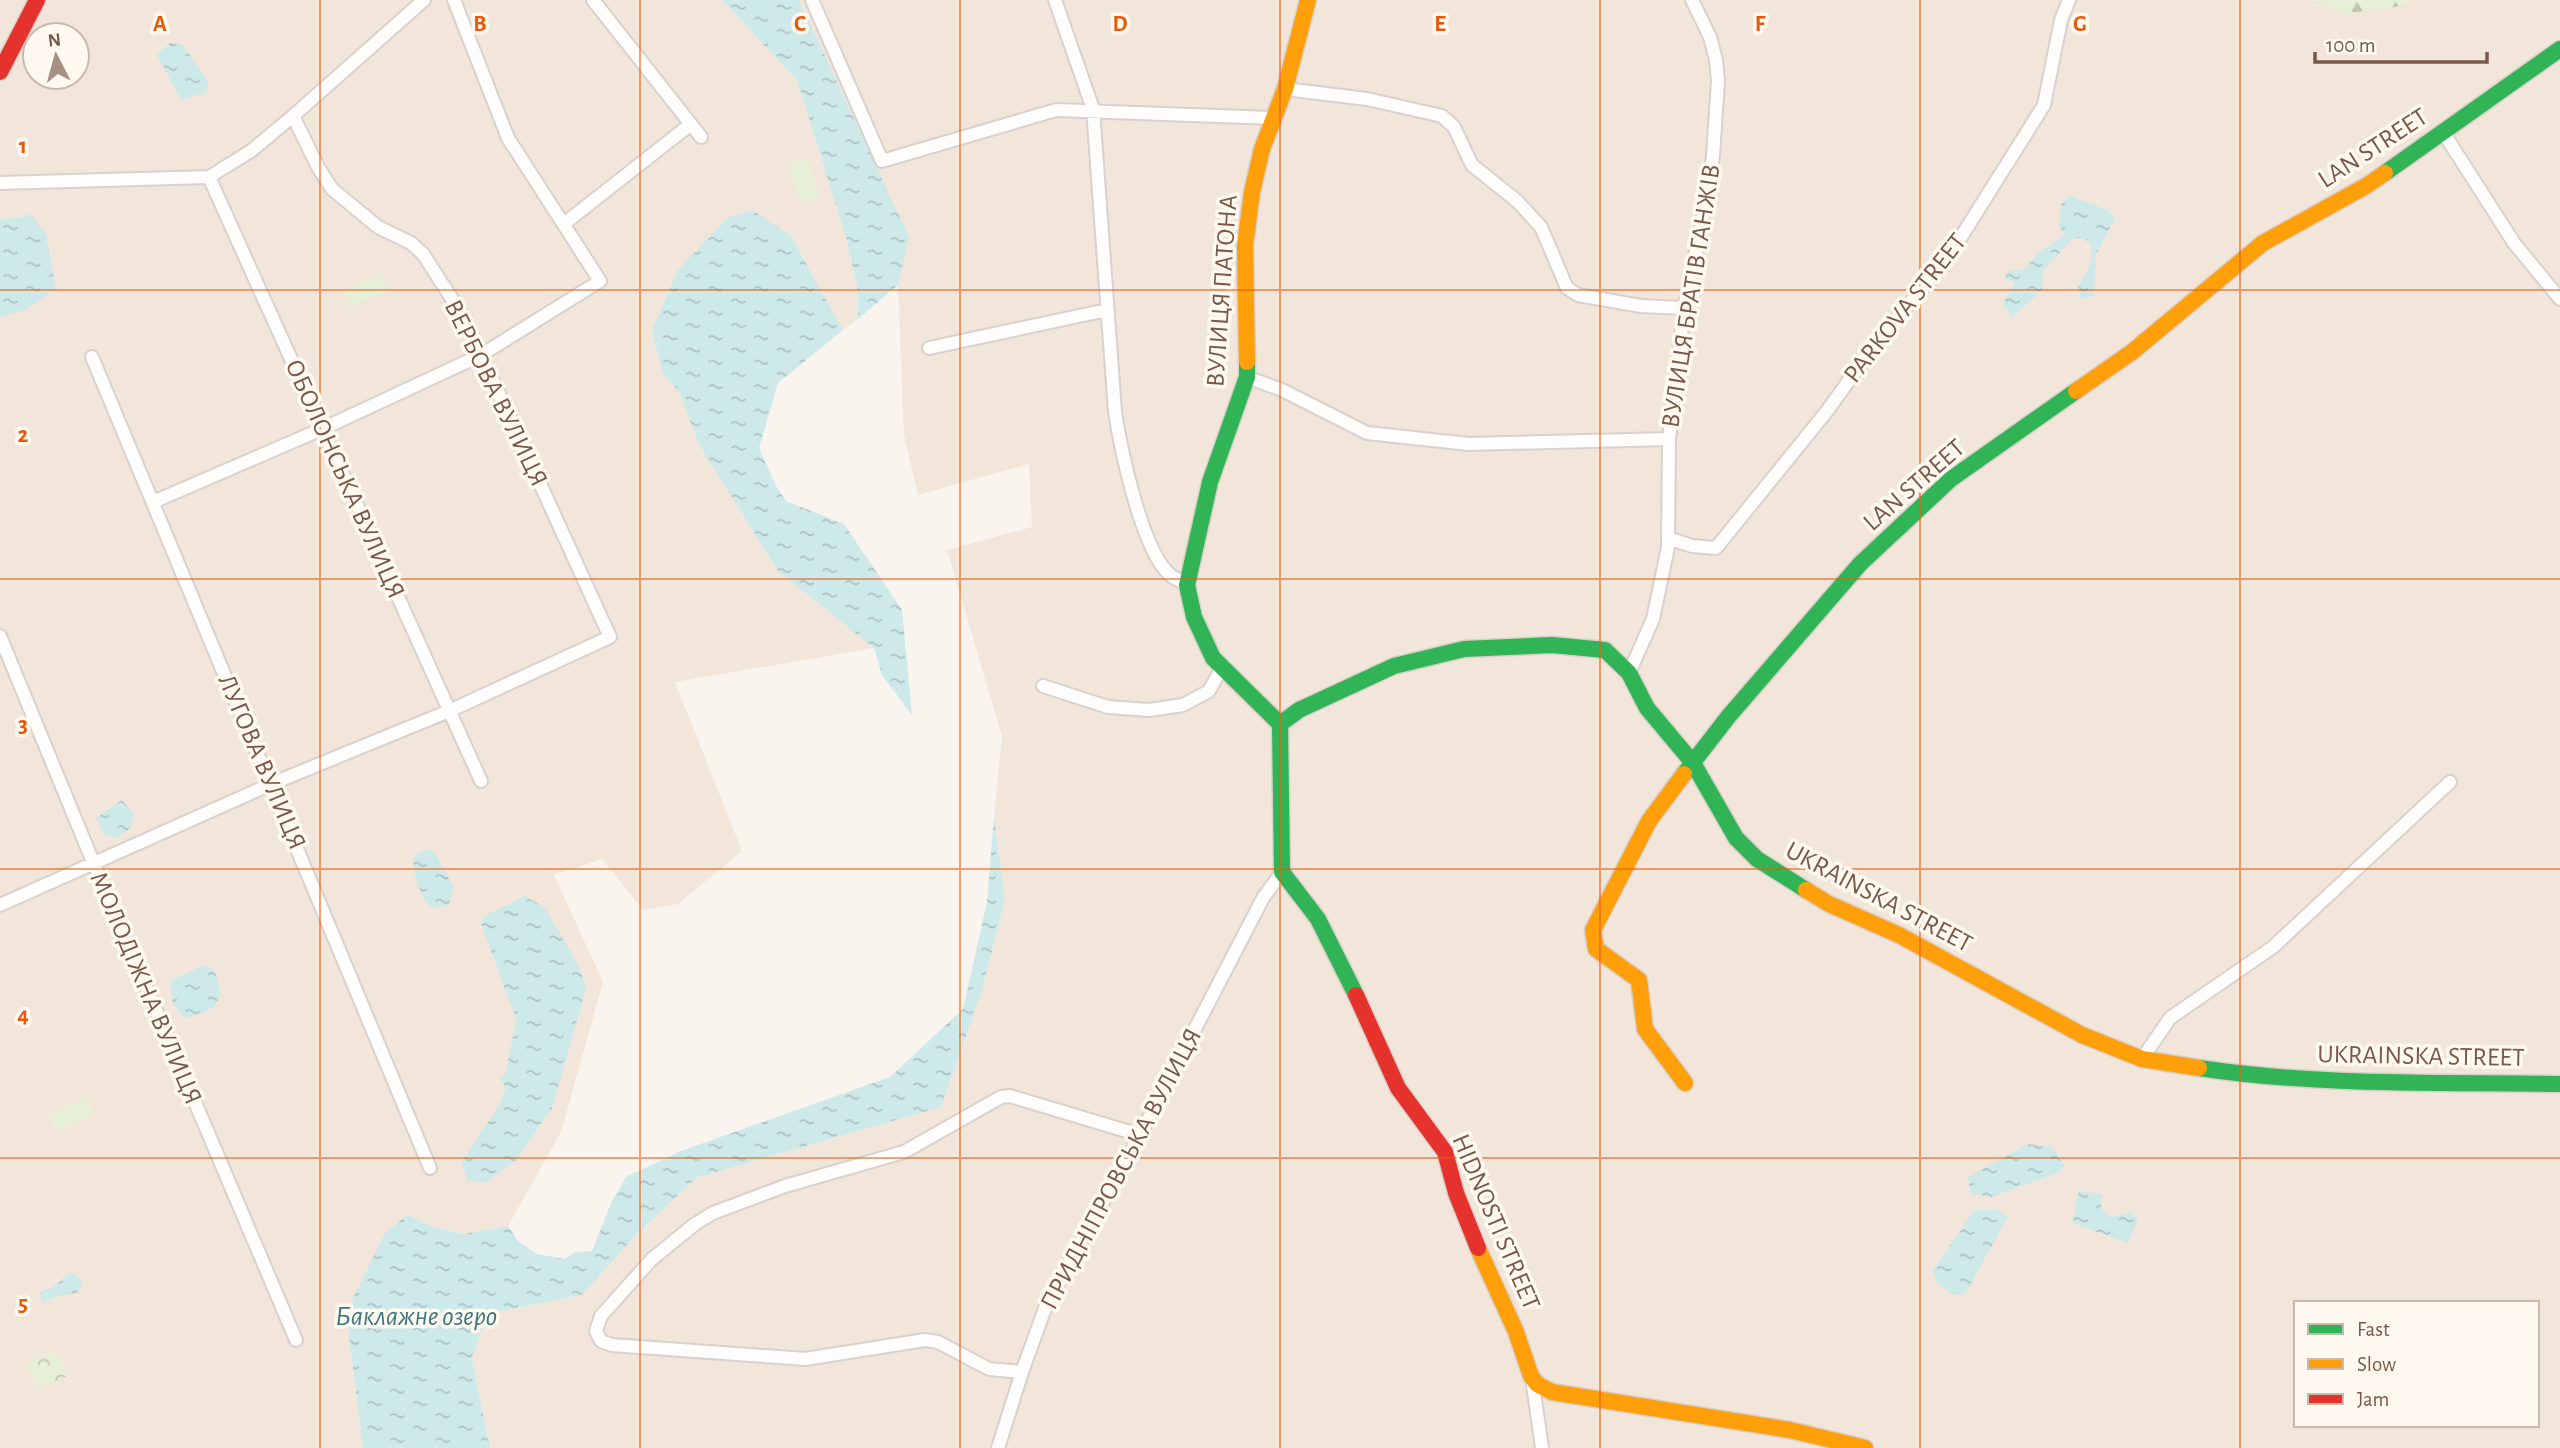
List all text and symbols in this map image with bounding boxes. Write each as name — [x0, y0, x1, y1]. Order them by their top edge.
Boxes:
text: A — [153, 13, 167, 36]
text: B — [473, 13, 487, 36]
text: C — [794, 13, 806, 36]
text: D — [1112, 13, 1128, 36]
text: E — [1434, 13, 1446, 36]
text: F — [1755, 13, 1766, 36]
text: G — [2073, 13, 2087, 36]
north arrow — [21, 21, 91, 91]
scale bar — [2315, 21, 2486, 65]
text: N — [47, 30, 62, 51]
text: 100 m — [2326, 35, 2376, 56]
street label: LAN STREET — [2314, 103, 2433, 193]
text: 1 — [19, 135, 27, 158]
street label: ВУЛИЦЯ БРАТІВ ГАНЖІВ — [1657, 162, 1725, 430]
street label: ВУЛИЦЯ ПАТОНА — [1202, 194, 1242, 388]
street label: PARKOVA STREET — [1839, 228, 1971, 388]
street label: ВЕРБОВА ВУЛИЦЯ — [440, 296, 552, 490]
street label: ОБОЛОНСЬКА ВУЛИЦЯ — [281, 356, 409, 602]
text: 2 — [18, 424, 29, 447]
street label: LAN STREET — [1858, 434, 1970, 536]
street label: ЛУГОВА ВУЛИЦЯ — [213, 671, 311, 853]
text: 3 — [18, 714, 28, 737]
street label: UKRAINSKA STREET — [1781, 837, 1977, 957]
street label: МОЛОДІЖНА ВУЛИЦЯ — [85, 868, 207, 1108]
text: 4 — [17, 1004, 29, 1027]
street label: ПРИДНІПРОВСЬКА ВУЛИЦЯ — [1036, 1024, 1206, 1314]
street label: UKRAINSKA STREET — [2317, 1041, 2525, 1071]
street label: HIDNOSTI STREET — [1447, 1130, 1545, 1314]
text: 5 — [18, 1293, 28, 1316]
legend — [2294, 1301, 2539, 1427]
water label: Баклажне озеро — [335, 1303, 497, 1331]
text: Fast — [2357, 1319, 2390, 1340]
text: Slow — [2357, 1354, 2396, 1375]
text: Jam — [2357, 1389, 2389, 1410]

